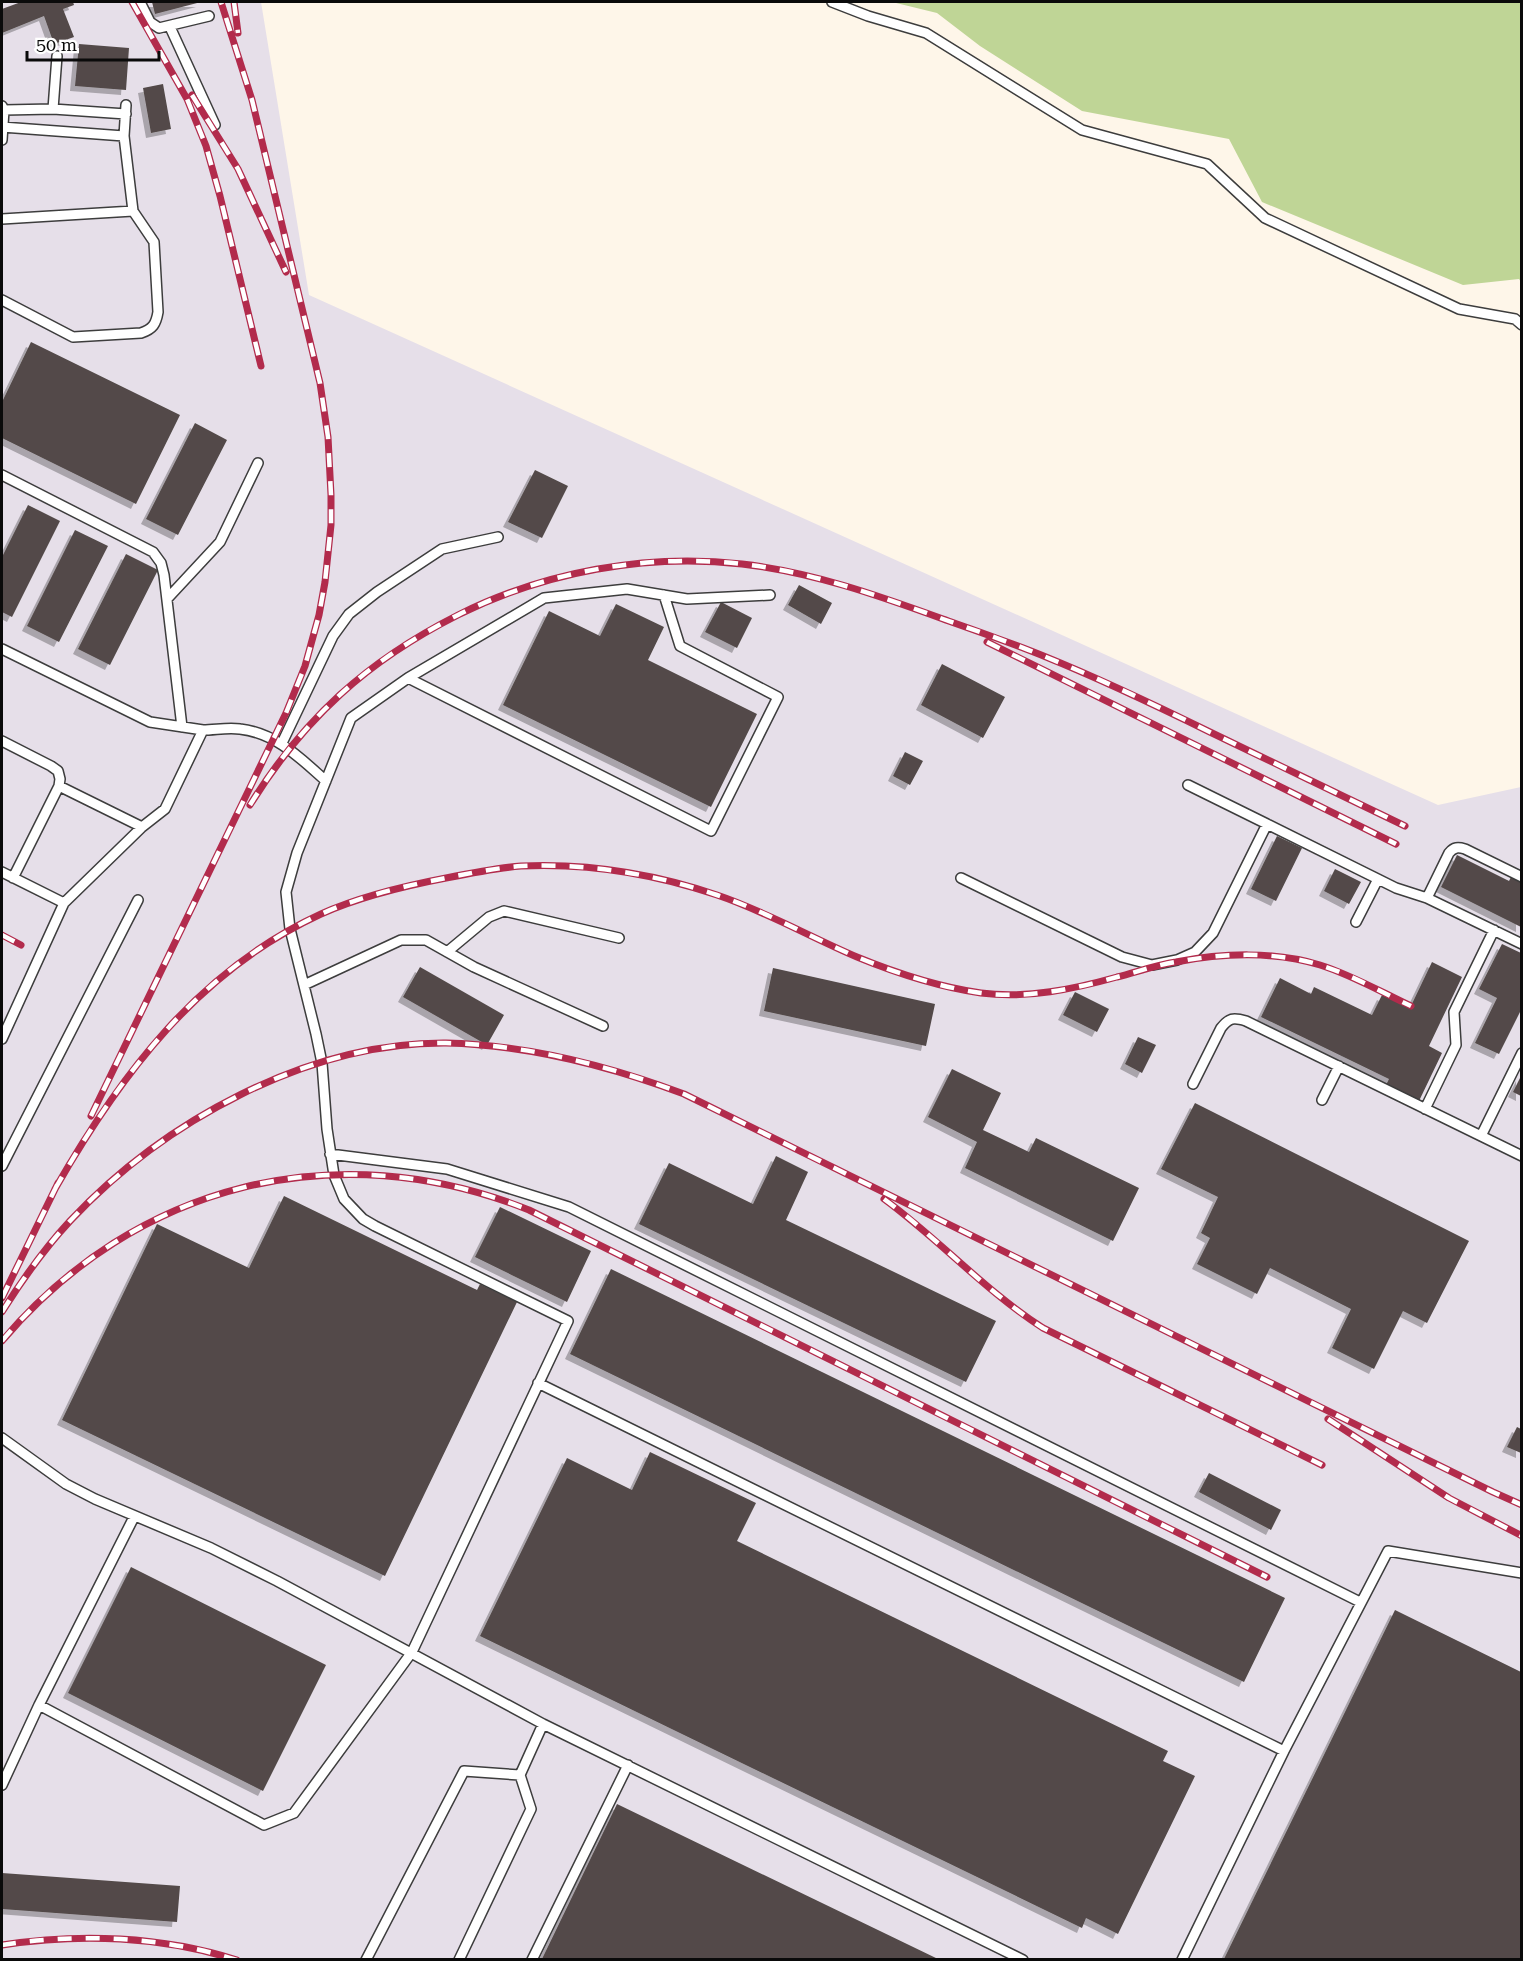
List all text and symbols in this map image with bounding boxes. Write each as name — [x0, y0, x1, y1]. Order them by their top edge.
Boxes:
scale bar — [27, 24, 159, 62]
text: 50 m — [36, 34, 77, 55]

